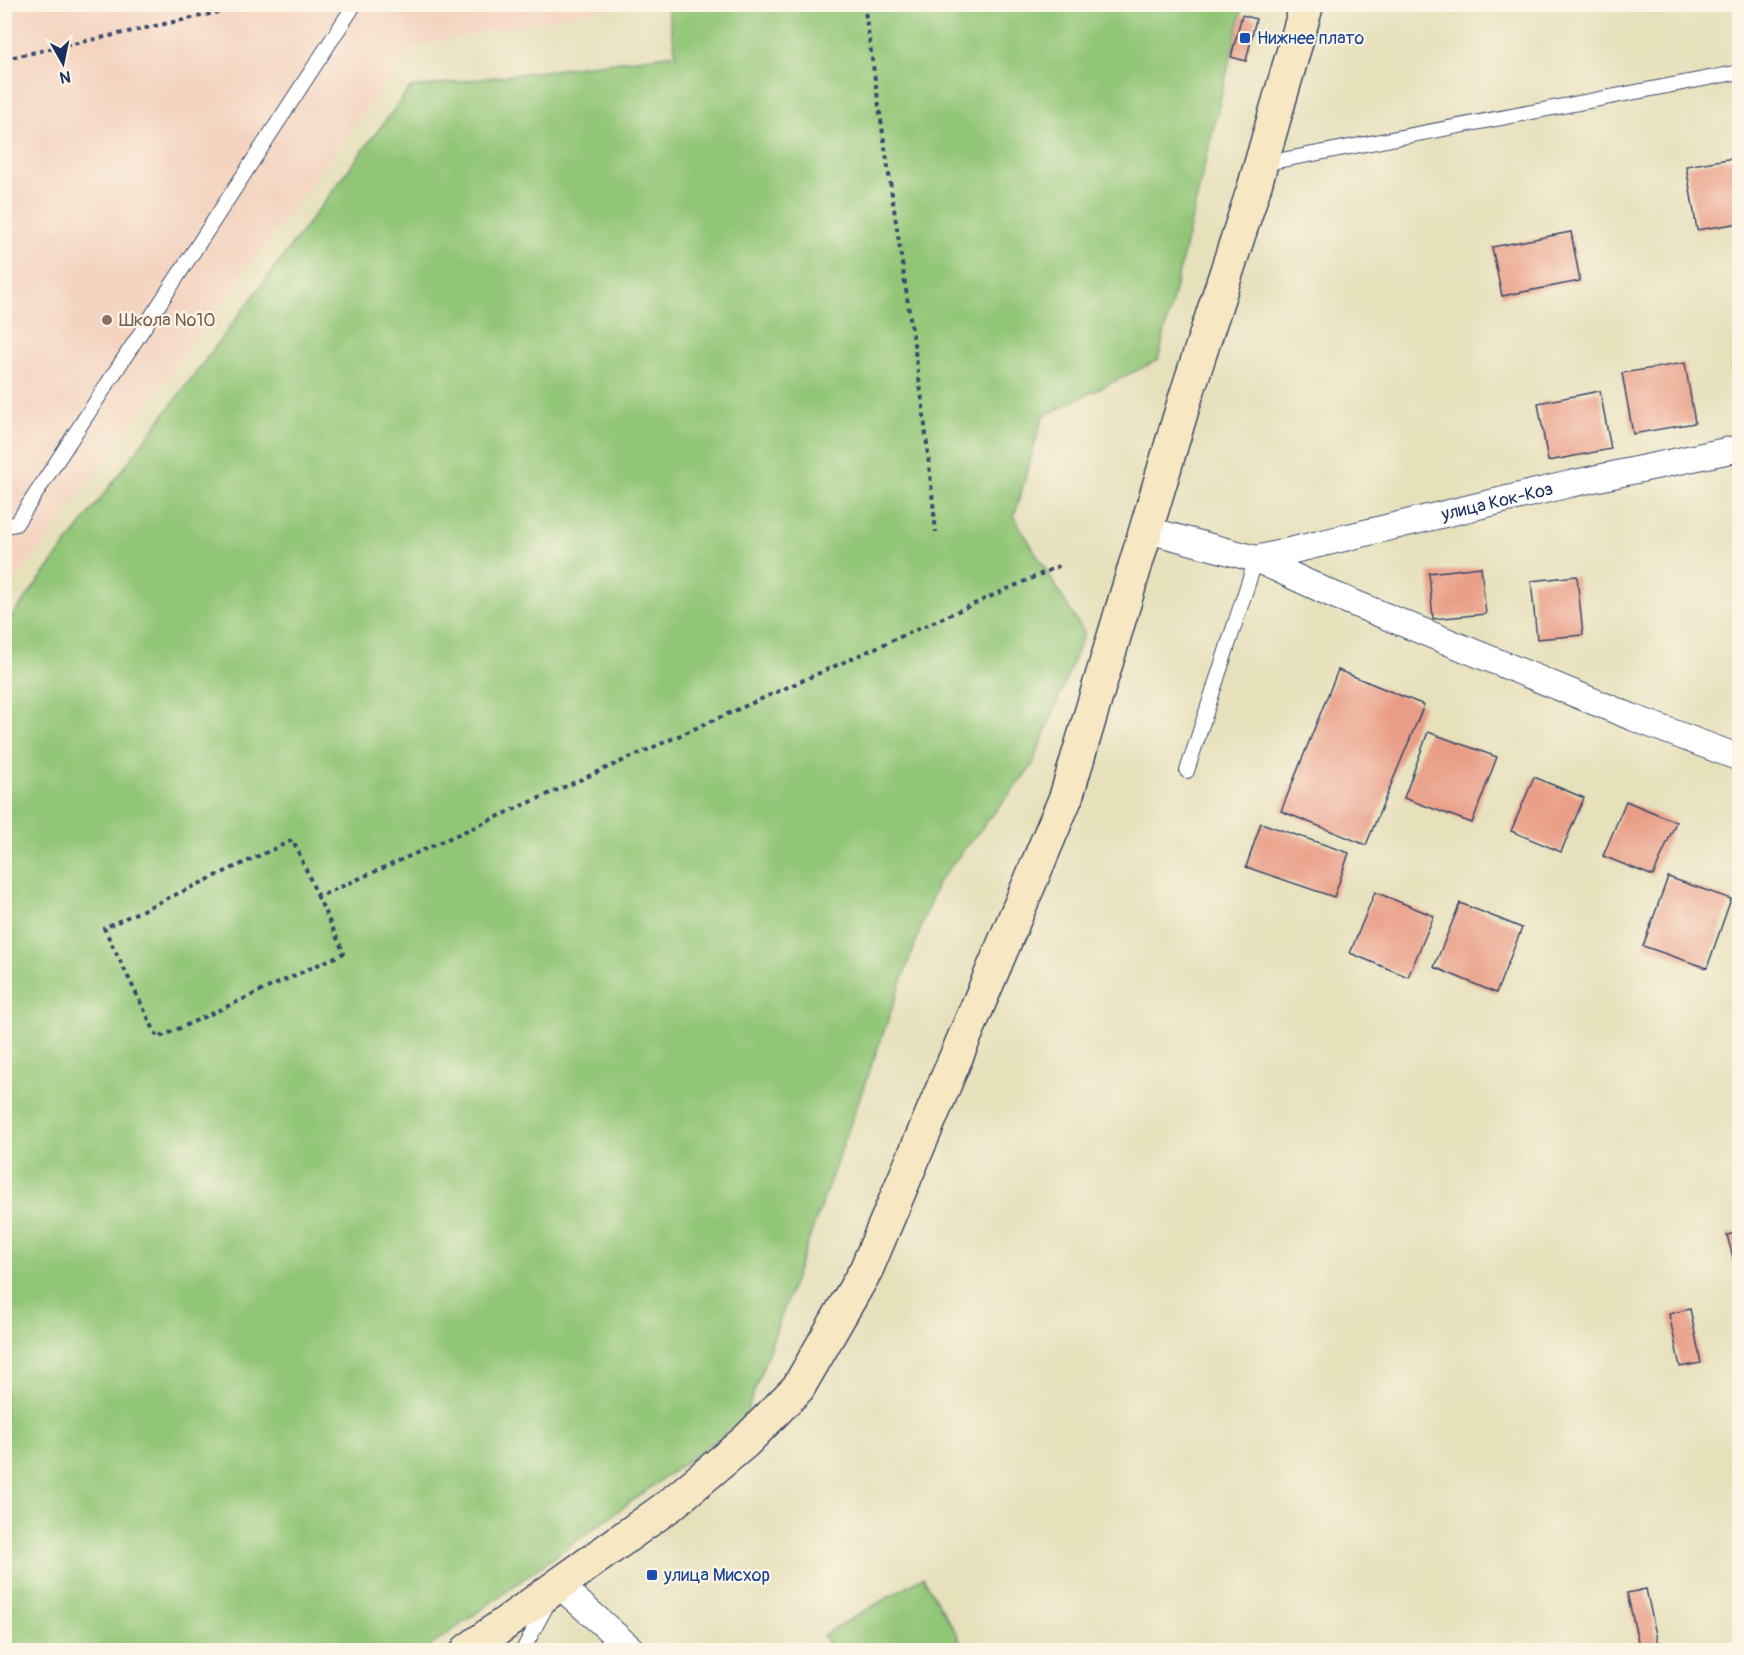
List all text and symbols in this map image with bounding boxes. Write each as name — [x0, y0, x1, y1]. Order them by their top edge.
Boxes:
place label: Нижнее плато — [1257, 27, 1365, 50]
marker: Нижнее плато — [1238, 31, 1252, 45]
north arrow — [33, 33, 93, 93]
text: N — [58, 66, 72, 88]
place label: Школа №10 — [119, 309, 216, 332]
marker: Школа №10 — [100, 313, 114, 327]
street label: улица Кок-Коз — [1438, 477, 1556, 526]
place label: улица Мисхор — [663, 1564, 770, 1587]
marker: улица Мисхор — [645, 1568, 659, 1582]

